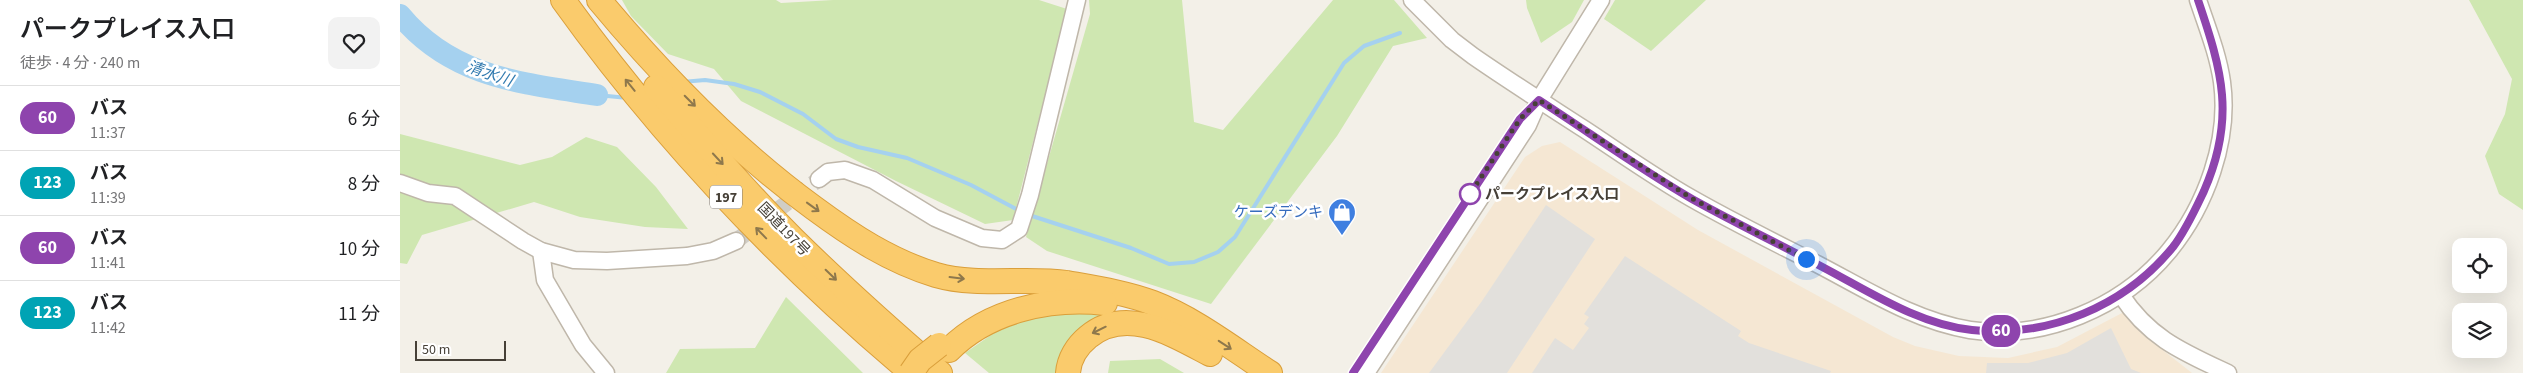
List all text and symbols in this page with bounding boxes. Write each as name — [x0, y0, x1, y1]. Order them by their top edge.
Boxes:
text: パークプレイス入口 — [20, 12, 235, 47]
button: heart — [328, 17, 380, 69]
text: 徒歩 · 4 分 · 240 m — [20, 52, 140, 74]
water label: 清水川 — [463, 56, 518, 93]
one-way arrow — [625, 79, 636, 92]
text: バス — [90, 95, 128, 122]
one-way arrow — [684, 95, 696, 107]
text: 60 — [38, 105, 57, 130]
text: 6 分 — [348, 106, 380, 133]
text: 11:37 — [90, 122, 126, 144]
one-way arrow — [712, 153, 724, 166]
text: バス — [90, 160, 128, 187]
text: 123 — [33, 170, 62, 195]
text: 8 分 — [348, 171, 380, 198]
marker: パークプレイス入口 — [1459, 183, 1481, 205]
place label: パークプレイス入口 — [1485, 184, 1620, 205]
road number: 197 — [710, 186, 742, 208]
text: 11:39 — [90, 187, 126, 209]
shop icon: ケーズデンキ — [1327, 197, 1357, 236]
street label: 国道197号 — [753, 198, 815, 261]
one-way arrow — [806, 202, 819, 213]
place label: ケーズデンキ — [1234, 202, 1323, 223]
text: バス — [90, 225, 128, 252]
one-way arrow — [755, 227, 767, 240]
text: 60 — [38, 235, 57, 260]
text: 10 分 — [338, 236, 380, 263]
map controls — [2452, 238, 2507, 358]
button: locate — [2452, 238, 2507, 293]
your location — [1794, 247, 1819, 272]
text: 11:41 — [90, 252, 126, 274]
one-way arrow — [825, 269, 838, 281]
one-way arrow — [948, 273, 964, 283]
text: バス — [90, 290, 128, 317]
text: 123 — [33, 300, 62, 325]
text: 11 分 — [338, 301, 380, 328]
button: layers — [2452, 303, 2507, 358]
line badge: 60 — [1978, 315, 2024, 347]
text: 11:42 — [90, 317, 126, 339]
text: 60 — [1991, 318, 2011, 343]
one-way arrow — [1092, 325, 1107, 335]
scale bar — [415, 338, 506, 361]
text: 50 m — [422, 340, 450, 360]
one-way arrow — [1218, 340, 1232, 350]

